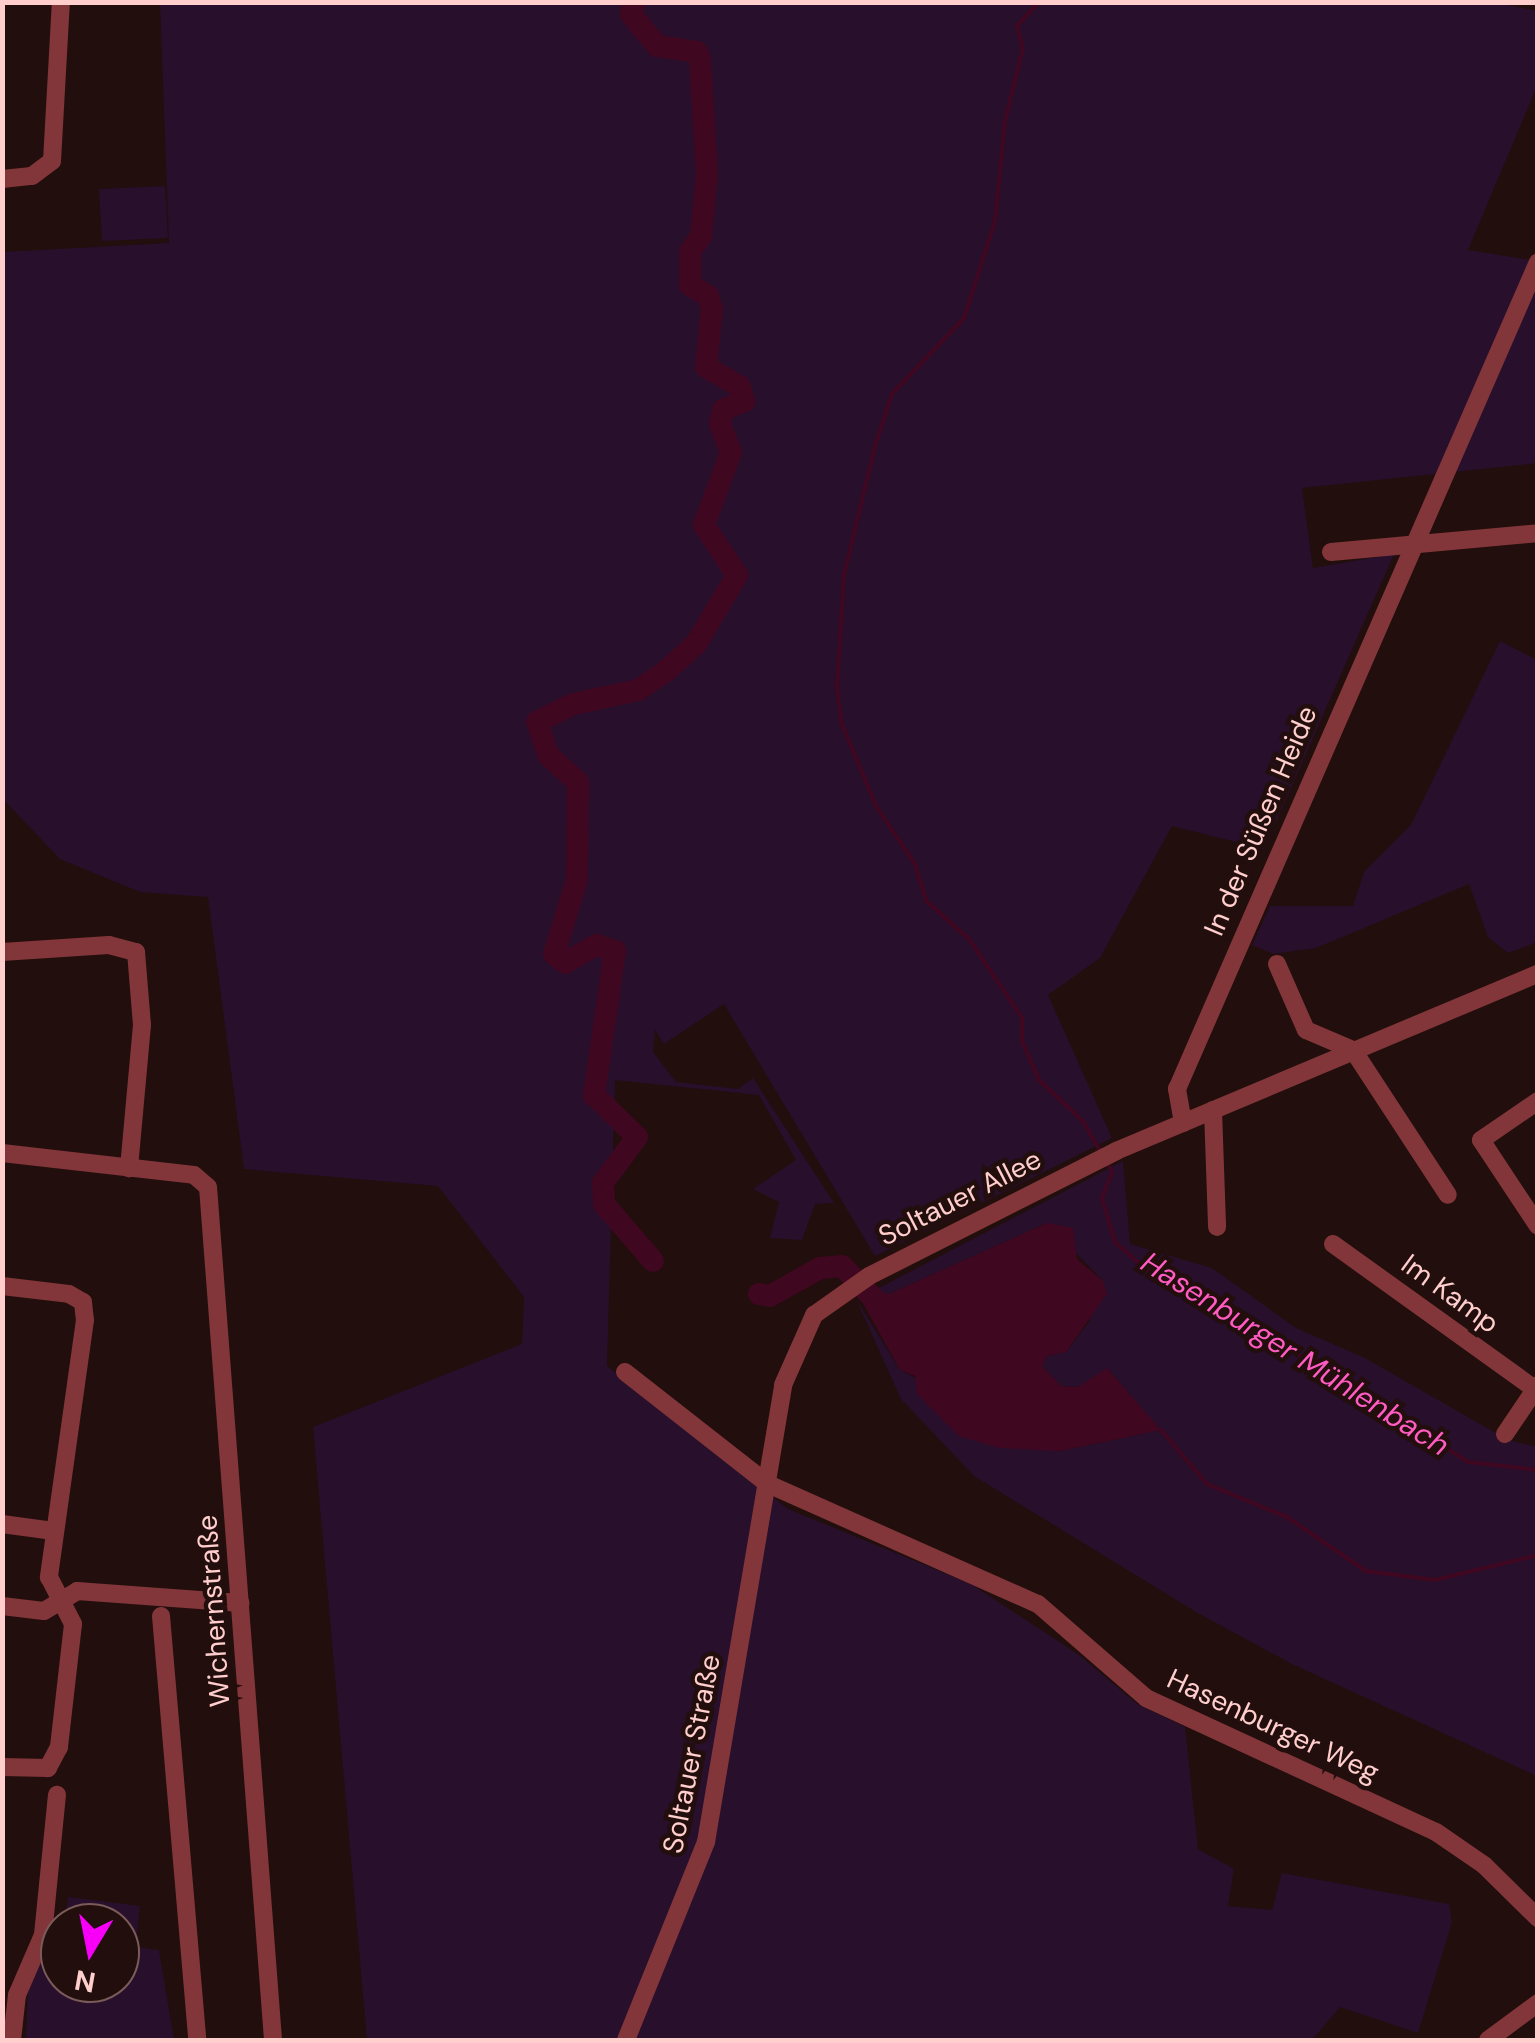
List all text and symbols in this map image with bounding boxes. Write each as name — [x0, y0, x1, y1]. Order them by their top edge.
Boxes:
street label: In der Süßen Heide — [1197, 701, 1325, 941]
street label: Soltauer Allee — [873, 1143, 1047, 1253]
water label: Hasenburger Mühlenbach — [1134, 1244, 1456, 1464]
street label: Im Kamp — [1395, 1247, 1505, 1341]
street label: Wichernstraße — [191, 1514, 237, 1708]
street label: Soltauer Straße — [656, 1652, 728, 1856]
street label: Hasenburger Weg — [1162, 1662, 1384, 1790]
north arrow — [40, 1903, 140, 2003]
text: N — [72, 1961, 98, 2001]

